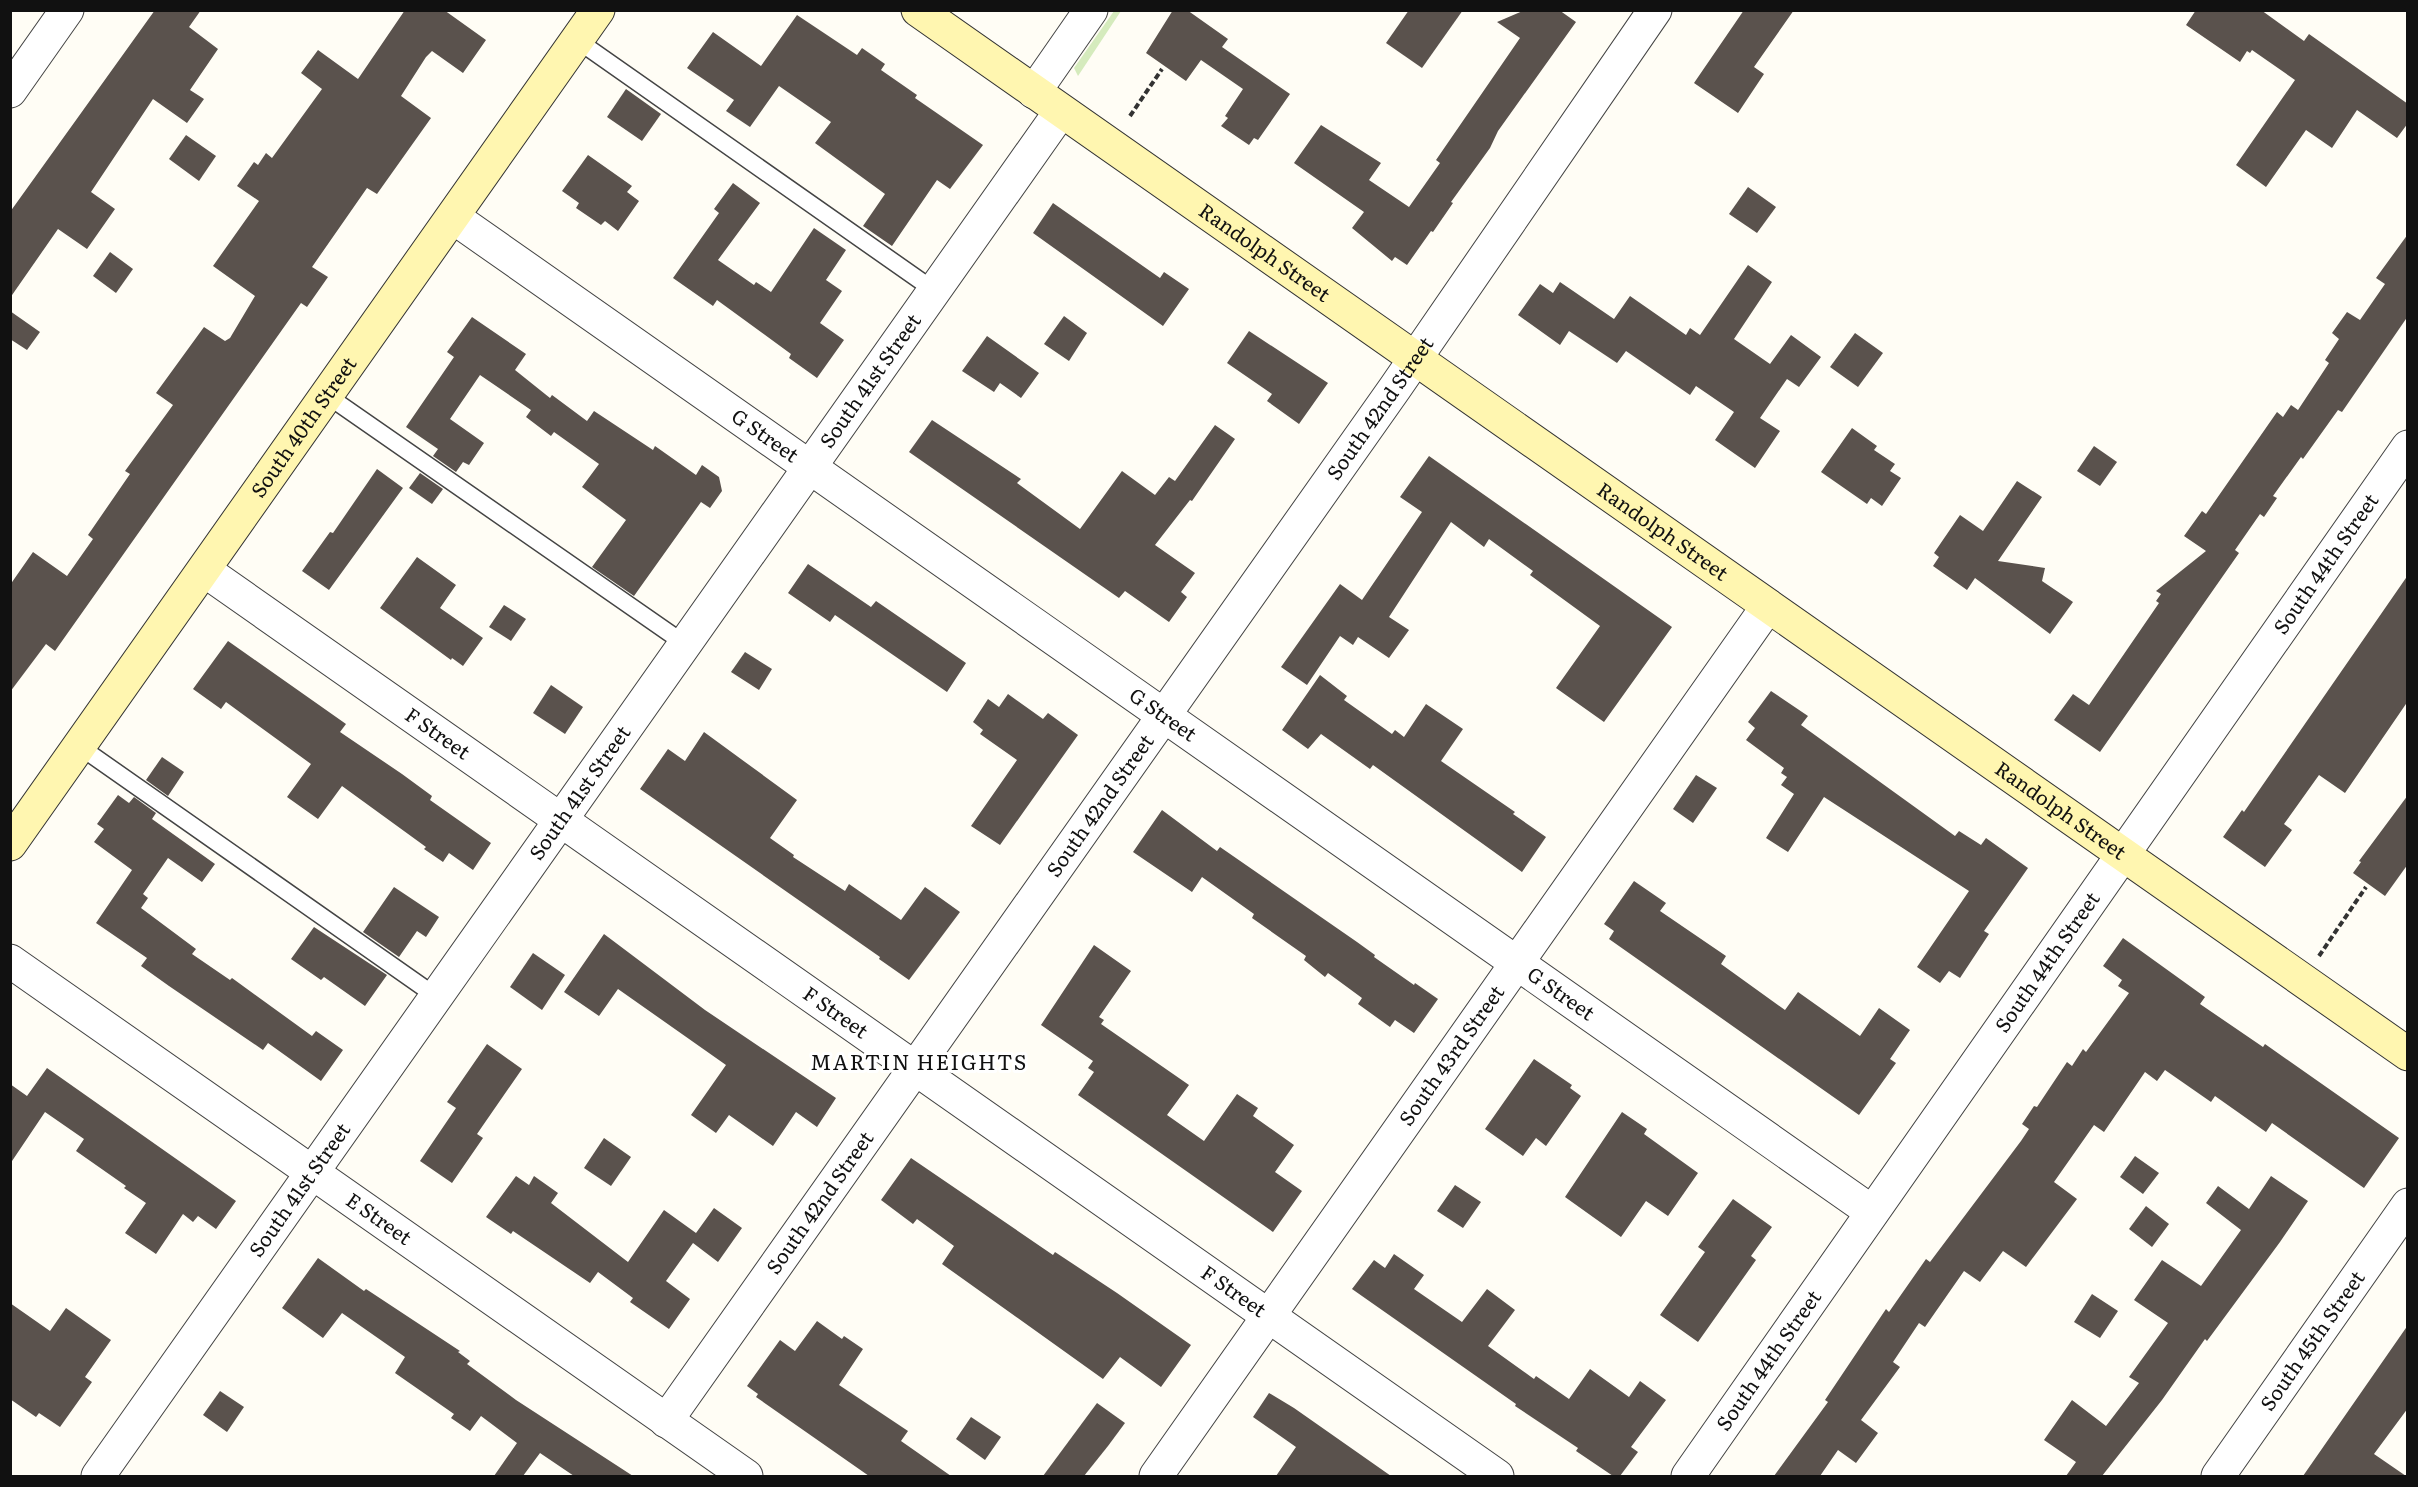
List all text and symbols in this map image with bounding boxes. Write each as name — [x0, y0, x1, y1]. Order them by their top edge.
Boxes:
street label: Randolph Street — [1194, 194, 1337, 308]
street label: South 41st Street — [811, 307, 927, 453]
street label: South 42nd Street — [1318, 330, 1439, 485]
street label: South 40th Street — [242, 349, 362, 503]
street label: G Street — [726, 400, 806, 468]
street label: Randolph Street — [1592, 473, 1735, 587]
street label: South 44th Street — [2265, 486, 2384, 639]
street label: G Street — [1124, 679, 1204, 747]
street label: F Street — [400, 699, 477, 765]
street label: South 41st Street — [520, 718, 636, 865]
street label: South 42nd Street — [1038, 727, 1159, 882]
street label: Randolph Street — [1990, 752, 2134, 865]
street label: South 44th Street — [1986, 885, 2106, 1038]
street label: G Street — [1522, 958, 1602, 1026]
street label: F Street — [798, 977, 875, 1044]
street label: South 43rd Street — [1390, 978, 1510, 1131]
district label: MARTIN HEIGHTS — [810, 1045, 1028, 1076]
street label: South 41st Street — [240, 1115, 356, 1262]
street label: South 42nd Street — [757, 1124, 879, 1279]
street label: E Street — [341, 1184, 419, 1251]
street label: F Street — [1196, 1256, 1273, 1323]
street label: South 45th Street — [2251, 1264, 2371, 1416]
street label: South 44th Street — [1707, 1283, 1827, 1436]

